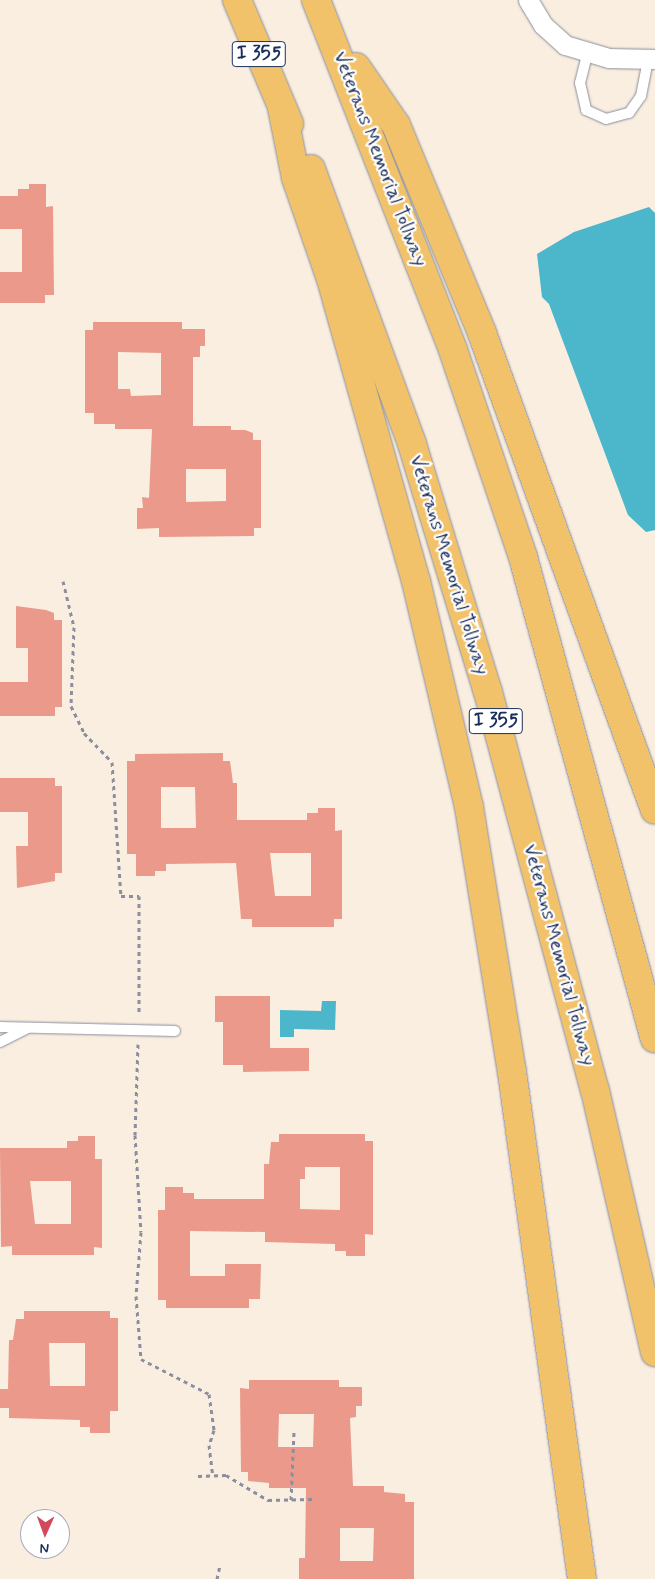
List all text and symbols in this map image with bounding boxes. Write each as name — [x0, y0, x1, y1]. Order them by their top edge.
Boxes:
road number: I 355 — [232, 38, 286, 70]
street label: Veterans Memorial Tollway — [327, 46, 433, 272]
street label: Veterans Memorial Tollway — [403, 450, 495, 680]
road number: I 355 — [468, 704, 524, 738]
street label: Veterans Memorial Tollway — [517, 839, 601, 1071]
north arrow — [20, 1509, 70, 1559]
text: N — [40, 1539, 49, 1557]

